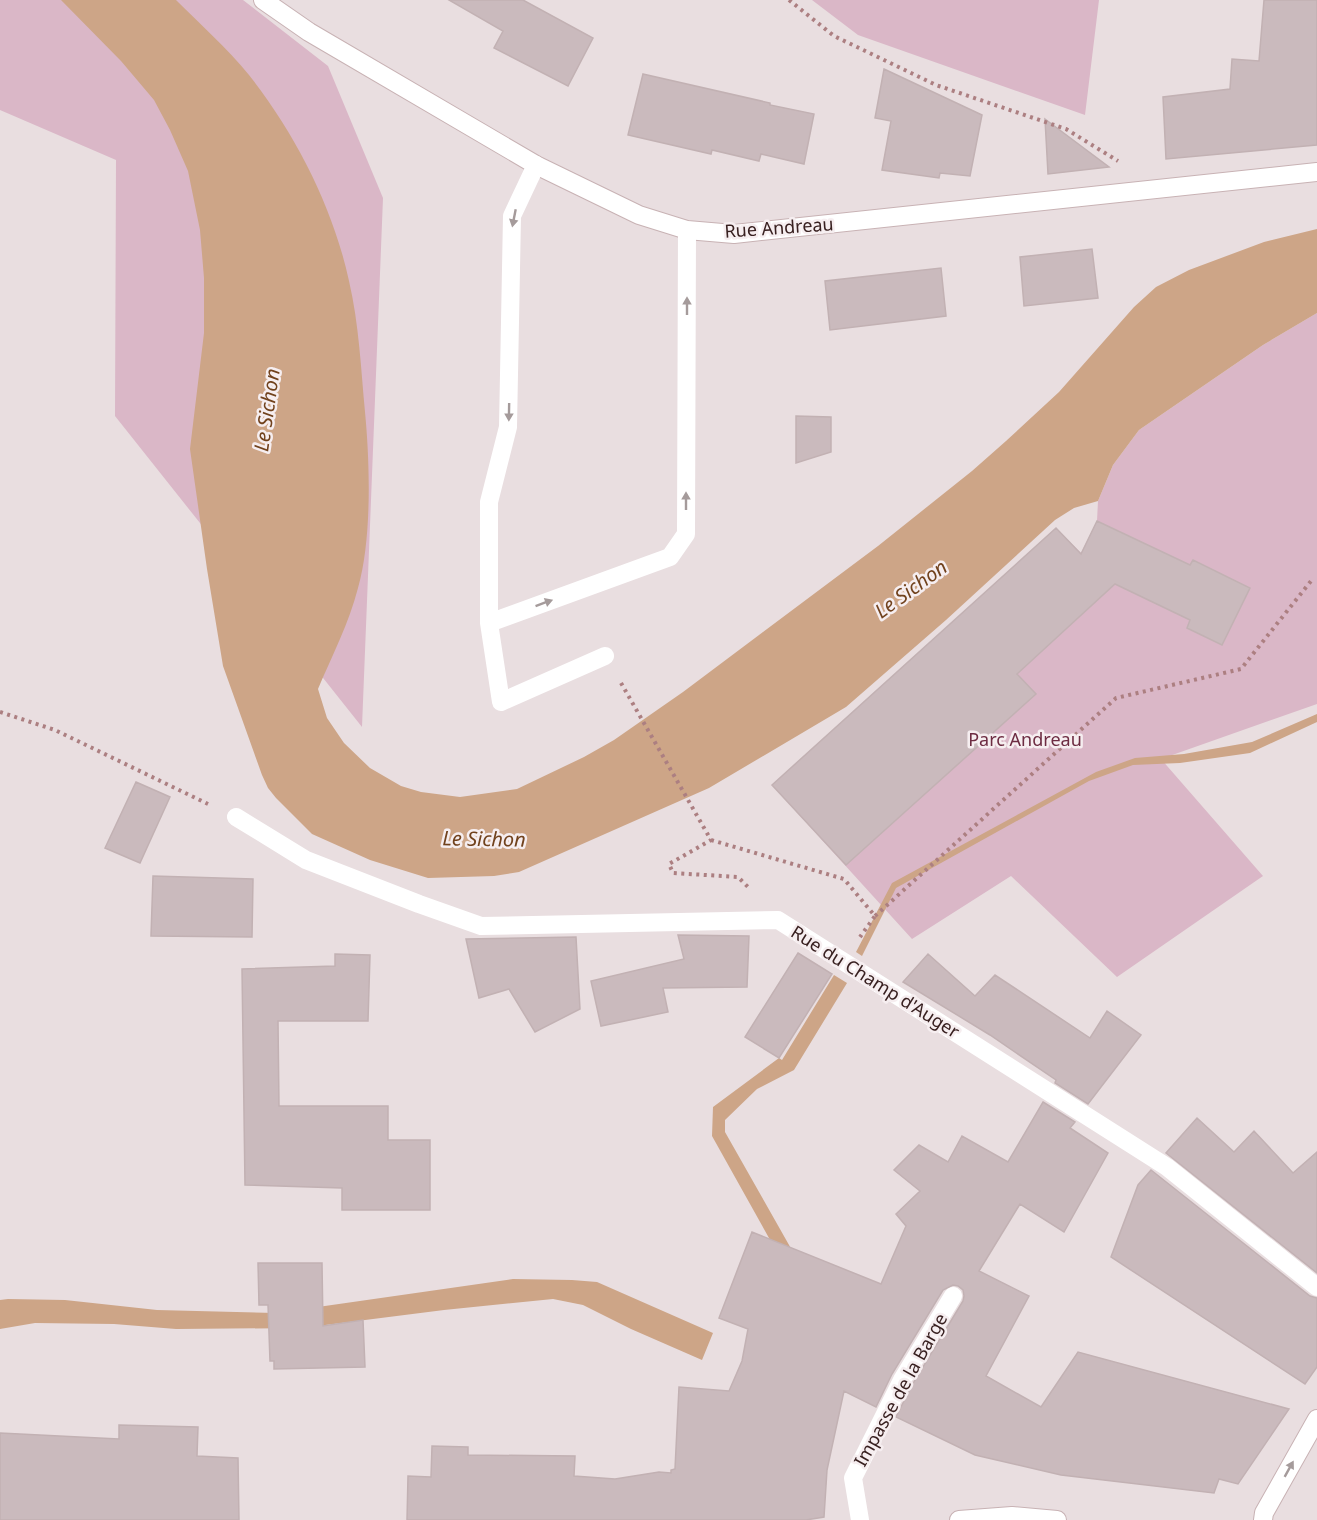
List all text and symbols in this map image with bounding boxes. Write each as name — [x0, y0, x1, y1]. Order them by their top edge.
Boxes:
one-way arrow — [509, 209, 518, 228]
street label: Rue Andreau — [724, 211, 834, 243]
one-way arrow — [682, 297, 692, 316]
water label: Le Sichon — [247, 367, 286, 453]
one-way arrow — [504, 403, 513, 422]
one-way arrow — [681, 492, 691, 511]
water label: Le Sichon — [869, 553, 952, 624]
one-way arrow — [535, 598, 553, 608]
park label: Parc Andreau — [968, 727, 1082, 751]
water label: Le Sichon — [442, 824, 526, 853]
street label: Rue du Champ d'Auger — [787, 919, 965, 1043]
street label: Impasse de la Barge — [848, 1309, 952, 1470]
one-way arrow — [1283, 1461, 1294, 1477]

